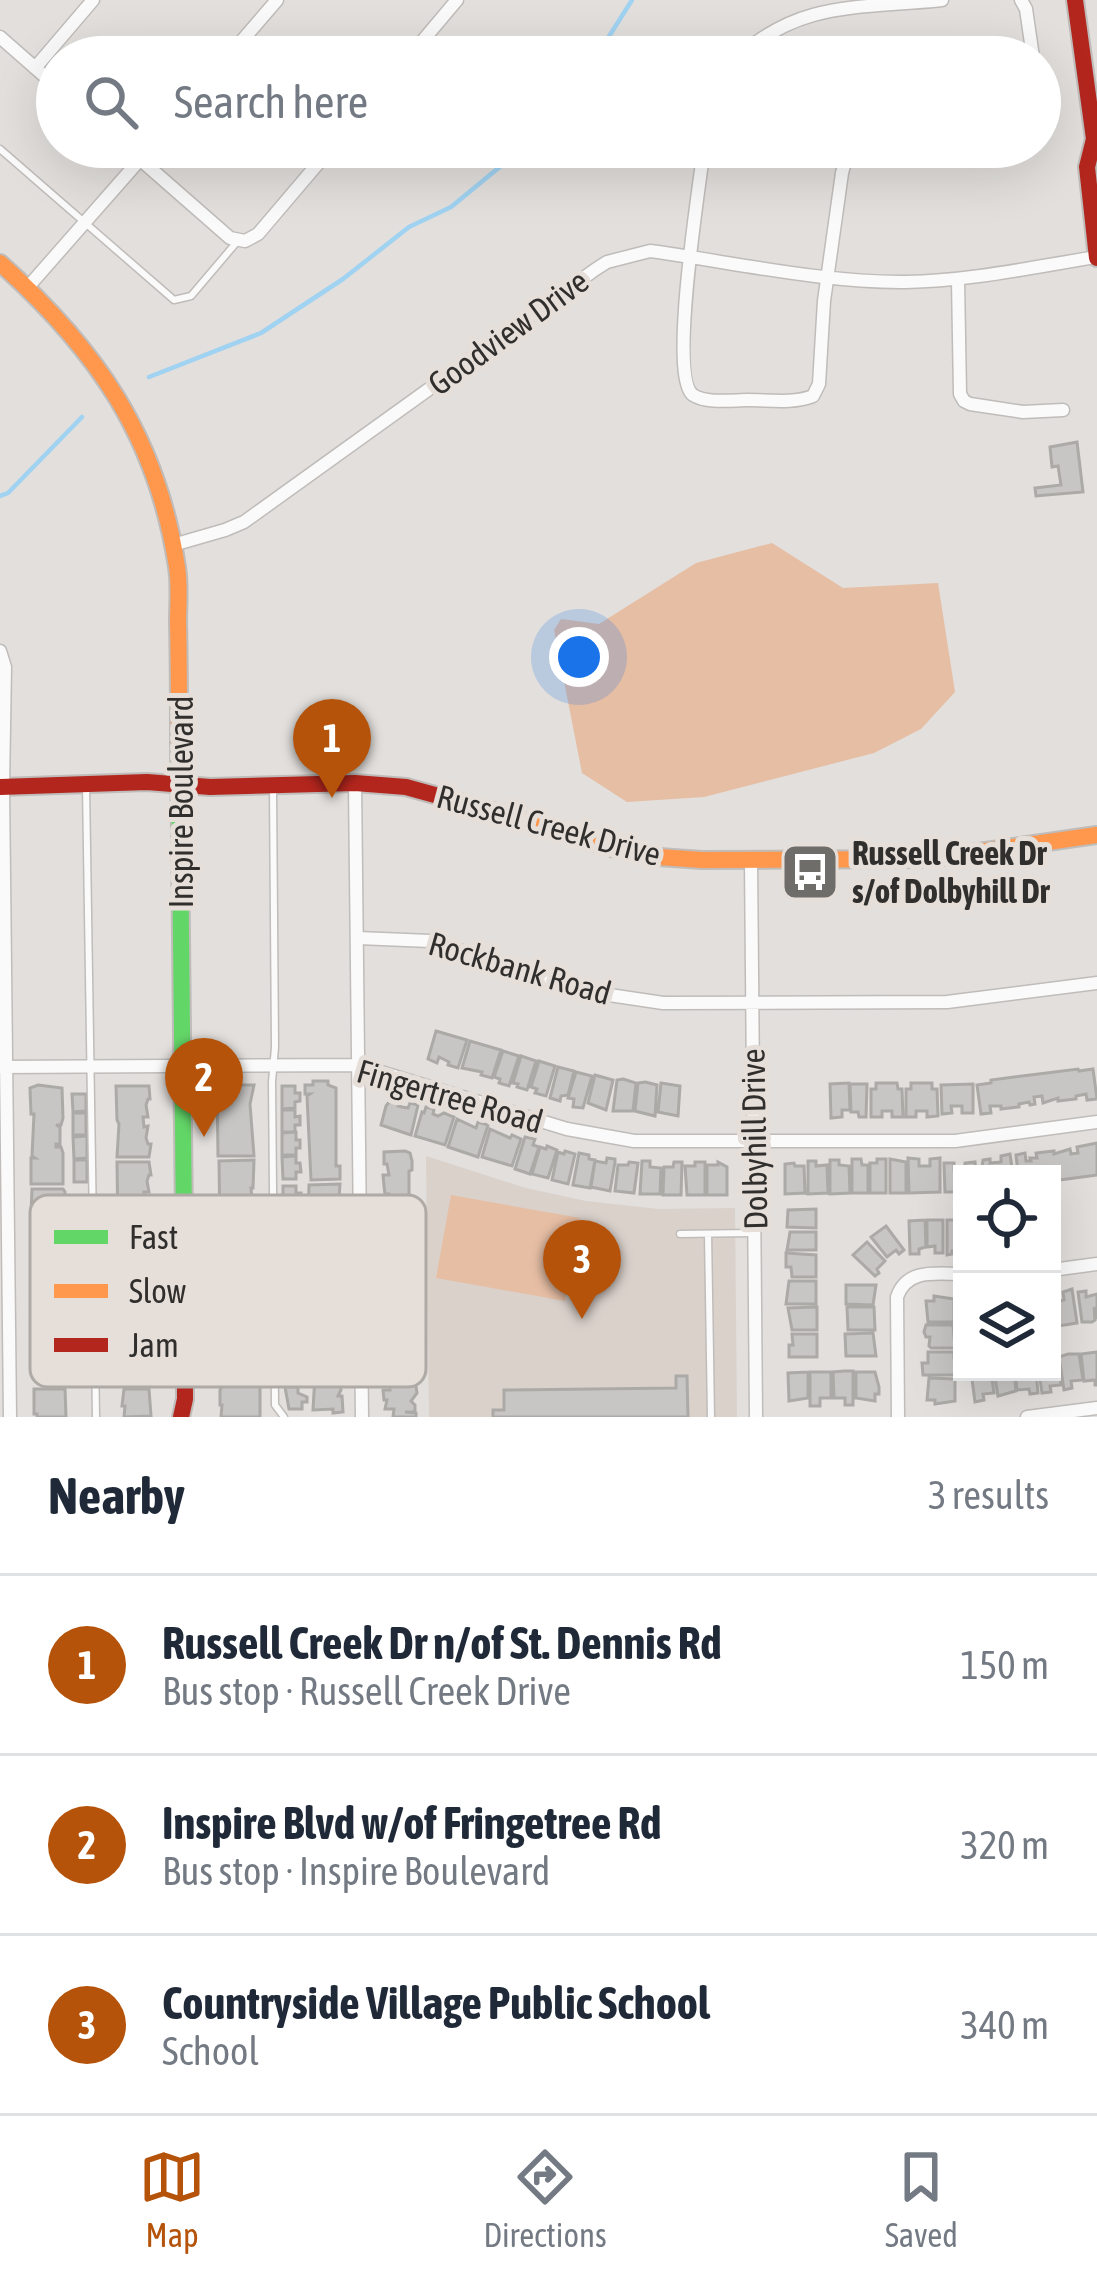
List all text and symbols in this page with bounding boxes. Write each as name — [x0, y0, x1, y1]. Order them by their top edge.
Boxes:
search box — [36, 36, 1061, 168]
icon: search — [78, 69, 144, 135]
text: Search here — [174, 76, 368, 128]
street label: Goodview Drive — [421, 261, 595, 403]
your location — [549, 627, 609, 687]
street label: Inspire Boulevard — [162, 696, 200, 908]
pin: 1 — [293, 699, 371, 798]
street label: Russell Creek Drive — [433, 777, 665, 873]
place label: Russell Creek Dr s/of Dolbyhill Dr — [852, 834, 1051, 910]
bus stop icon: Russell Creek Dr s/of Dolbyhill Dr — [779, 841, 841, 903]
street label: Rockbank Road — [425, 924, 615, 1012]
pin: 2 — [165, 1038, 243, 1137]
street label: Dolbyhill Drive — [733, 1048, 775, 1230]
street label: Fingertree Road — [353, 1051, 547, 1141]
map controls — [953, 1165, 1061, 1381]
button: locate — [953, 1165, 1061, 1273]
legend — [30, 1195, 426, 1387]
text: Fast — [129, 1218, 178, 1256]
pin: 3 — [543, 1220, 621, 1319]
text: Slow — [129, 1272, 186, 1310]
button: layers — [953, 1273, 1061, 1381]
text: Jam — [129, 1326, 179, 1364]
text: Nearby — [48, 1466, 185, 1525]
text: 3 results — [928, 1473, 1049, 1517]
text: Russell Creek Dr n/of St. Dennis Rd — [162, 1617, 722, 1669]
text: 1 — [78, 1643, 96, 1687]
text: 150 m — [961, 1643, 1049, 1687]
text: Bus stop · Russell Creek Drive — [162, 1669, 571, 1713]
text: Inspire Blvd w/of Fringetree Rd — [162, 1797, 661, 1849]
text: 2 — [78, 1823, 96, 1867]
text: 320 m — [961, 1823, 1049, 1867]
text: Bus stop · Inspire Boulevard — [162, 1849, 550, 1893]
text: Countryside Village Public School — [162, 1977, 710, 2029]
text: 3 — [78, 2003, 96, 2047]
text: 340 m — [961, 2003, 1049, 2047]
text: School — [162, 2029, 259, 2073]
tab: Map — [139, 2144, 205, 2254]
tab: Directions — [483, 2144, 607, 2254]
tab: Saved — [885, 2144, 958, 2254]

